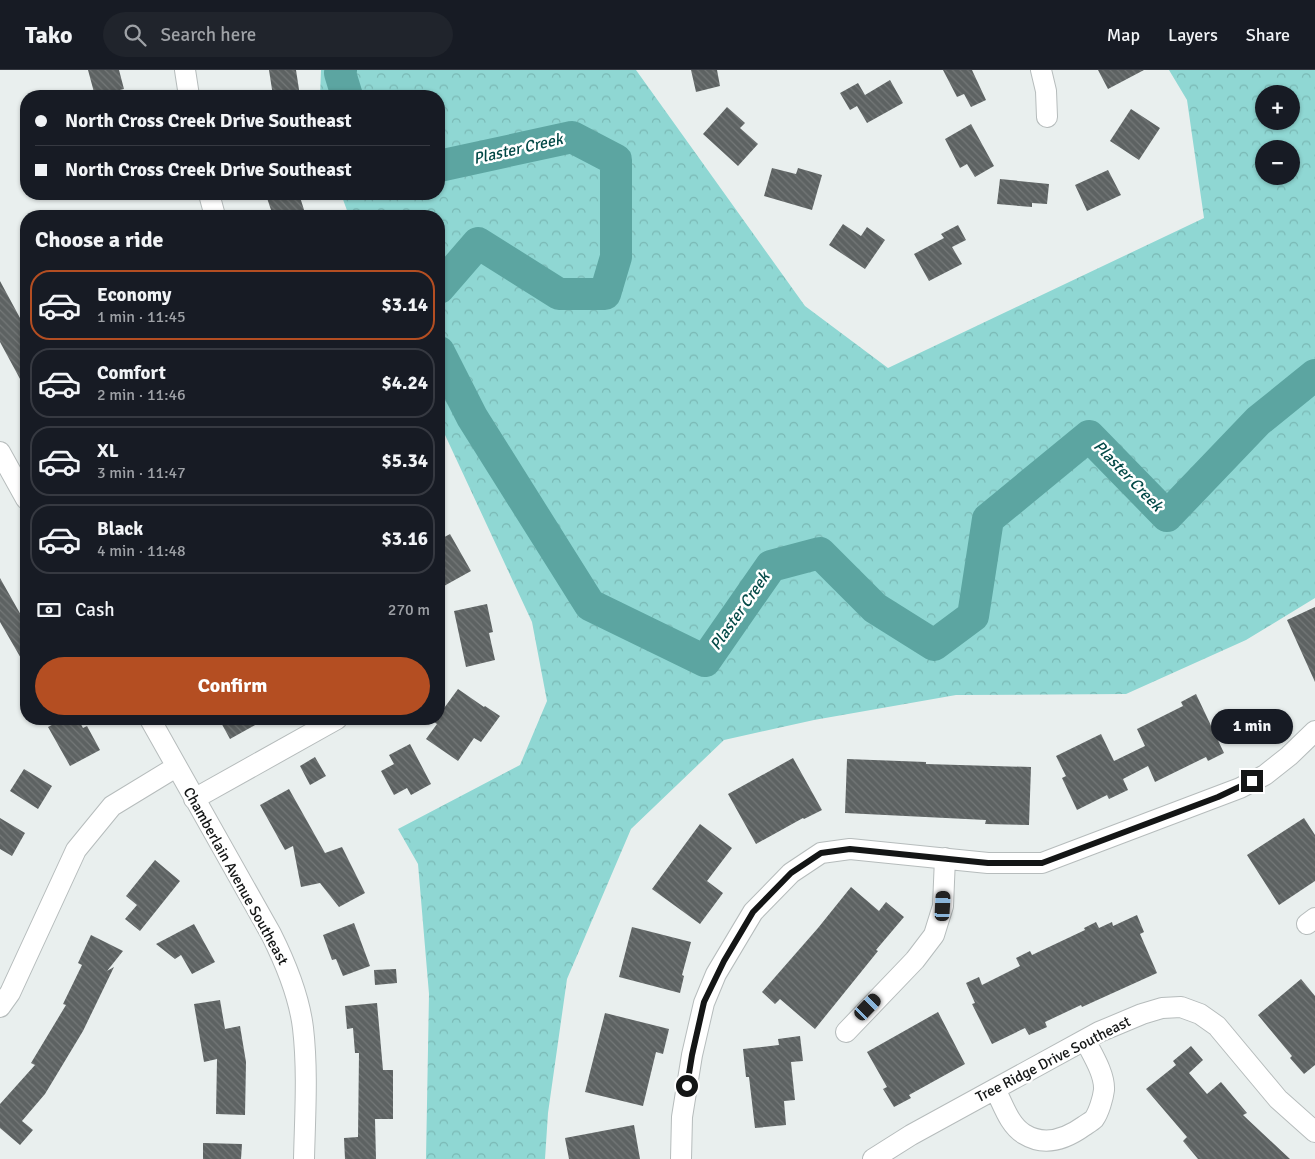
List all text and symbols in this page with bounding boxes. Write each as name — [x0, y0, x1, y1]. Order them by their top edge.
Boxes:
search box — [103, 12, 453, 57]
text: Tako — [25, 20, 73, 50]
icon: search — [121, 21, 149, 49]
text: Search here — [161, 23, 256, 47]
text: Map — [1107, 24, 1140, 46]
text: Layers — [1168, 24, 1218, 46]
text: Share — [1246, 24, 1290, 46]
map controls — [1255, 85, 1300, 185]
button: + — [1255, 85, 1300, 130]
text: North Cross Creek Drive Southeast — [65, 109, 352, 133]
water label: Plaster Creek — [471, 129, 567, 169]
button: − — [1255, 140, 1300, 185]
text: North Cross Creek Drive Southeast — [65, 158, 352, 182]
text: Choose a ride — [35, 226, 163, 253]
icon: car — [37, 283, 82, 328]
text: Economy — [97, 283, 171, 307]
text: $3.14 — [382, 293, 428, 317]
text: 1 min · 11:45 — [97, 307, 186, 327]
icon: car — [37, 361, 82, 406]
text: Comfort — [97, 361, 166, 385]
text: $4.24 — [382, 371, 428, 395]
text: 2 min · 11:46 — [97, 385, 186, 405]
water label: Plaster Creek — [1089, 436, 1168, 517]
icon: car — [37, 439, 82, 484]
text: XL — [97, 439, 119, 463]
text: $5.34 — [382, 449, 428, 473]
text: 3 min · 11:47 — [97, 463, 186, 483]
icon: car — [37, 517, 82, 562]
text: Black — [97, 517, 143, 541]
text: $3.16 — [382, 527, 428, 551]
text: 4 min · 11:48 — [97, 541, 186, 561]
water label: Plaster Creek — [706, 566, 775, 654]
icon: cash — [35, 596, 63, 624]
text: Cash — [75, 598, 115, 622]
text: 270 m — [388, 600, 430, 620]
button: Confirm — [35, 657, 430, 715]
callout: 1 min — [1211, 708, 1293, 744]
text: 1 min — [1233, 716, 1271, 736]
route end — [1241, 770, 1263, 792]
street label: Chamberlain Avenue Southeast — [180, 784, 292, 968]
car — [934, 891, 951, 921]
car — [852, 991, 883, 1023]
street label: Tree Ridge Drive Southeast — [973, 1012, 1133, 1106]
route start — [676, 1075, 698, 1097]

